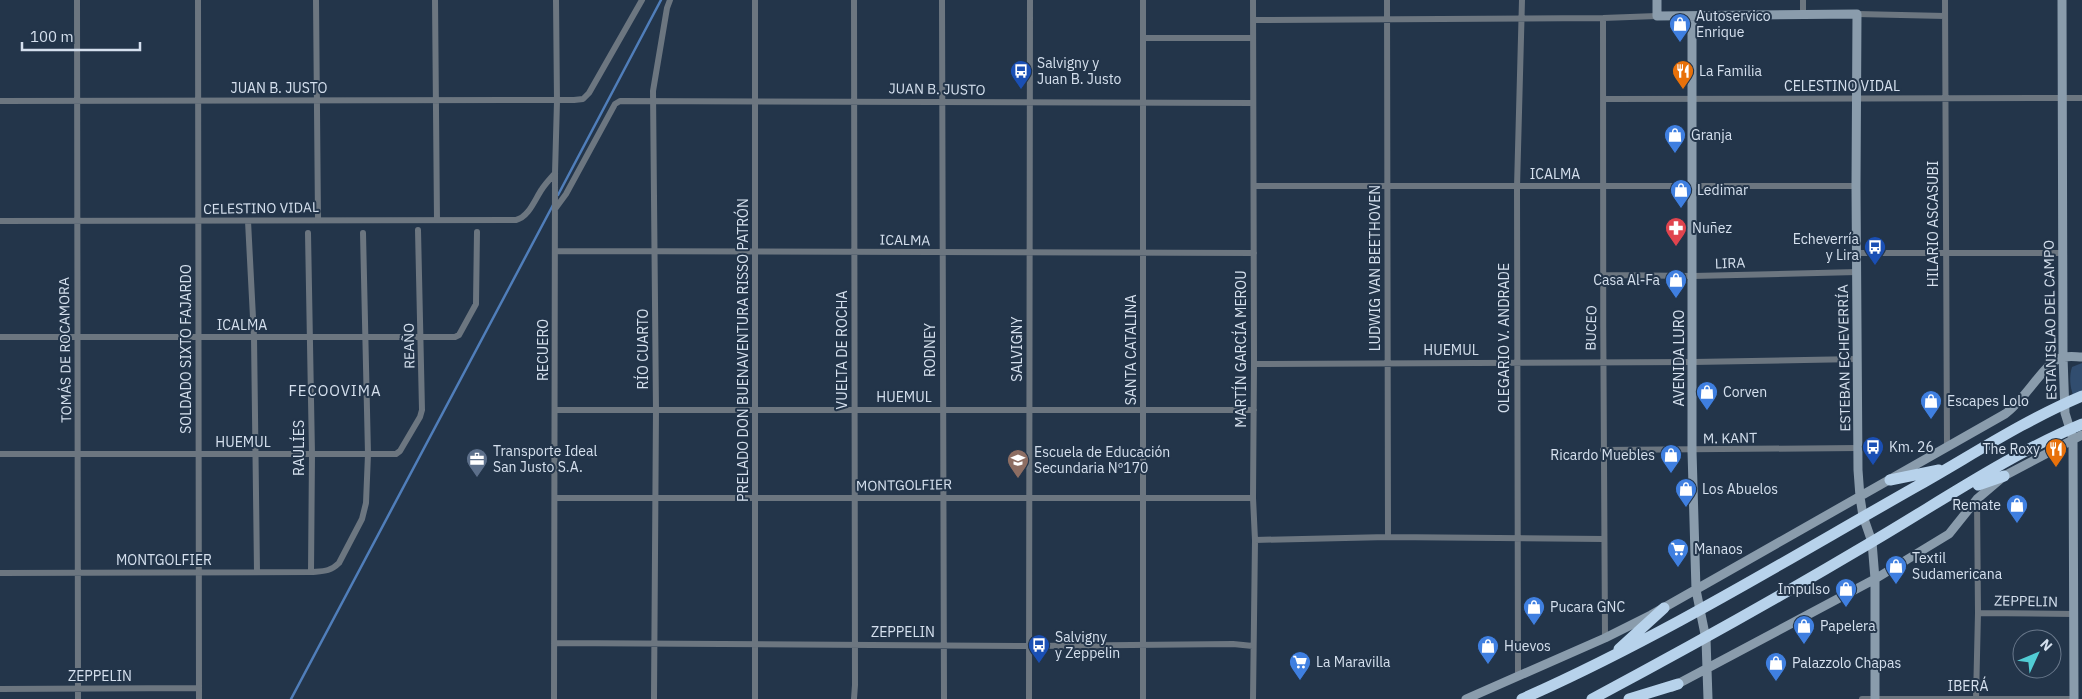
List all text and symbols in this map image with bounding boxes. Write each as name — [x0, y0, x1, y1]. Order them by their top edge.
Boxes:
place label: Autoservico Enrique — [1696, 7, 1771, 41]
shop icon: Autoservico Enrique — [1668, 12, 1692, 43]
scale bar — [22, 20, 140, 52]
text: 100 m — [30, 27, 74, 46]
place label: Salvigny y Juan B. Justo — [1037, 54, 1122, 88]
bus stop icon: Salvigny y Juan B. Justo — [1009, 59, 1033, 90]
restaurant icon: La Familia — [1671, 59, 1695, 90]
place label: La Familia — [1699, 62, 1763, 80]
street label: CELESTINO VIDAL — [1784, 77, 1900, 95]
street label: JUAN B. JUSTO — [231, 79, 328, 97]
street label: JUAN B. JUSTO — [888, 79, 986, 99]
shop icon: Granja — [1663, 123, 1687, 154]
place label: Granja — [1691, 126, 1733, 144]
street label: HILARIO ASCASUBI — [1924, 161, 1942, 287]
street label: ICALMA — [1530, 165, 1580, 183]
shop icon: Ledimar — [1669, 178, 1693, 209]
place label: Ledimar — [1697, 181, 1748, 199]
street label: LUDWIG VAN BEETHOVEN — [1366, 185, 1384, 351]
street label: CELESTINO VIDAL — [203, 198, 319, 218]
street label: PRELADO DON BUENAVENTURA RISSO PATRÓN — [733, 198, 752, 502]
pharmacy icon: Nuñez — [1664, 216, 1688, 247]
place label: Nuñez — [1692, 219, 1732, 237]
place label: Echeverría y Lira — [1793, 230, 1860, 264]
street label: ICALMA — [880, 231, 930, 249]
bus stop icon: Echeverría y Lira — [1863, 235, 1887, 266]
street label: ESTANISLAO DEL CAMPO — [2040, 240, 2060, 400]
street label: LIRA — [1714, 253, 1746, 273]
street label: OLEGARIO V. ANDRADE — [1495, 263, 1513, 413]
street label: SOLDADO SIXTO FAJARDO — [177, 264, 195, 434]
shop icon: Casa Al-Fa — [1664, 268, 1688, 299]
street label: MARTÍN GARCÍA MEROU — [1231, 270, 1250, 428]
place label: Casa Al-Fa — [1593, 271, 1661, 289]
street label: TOMÁS DE ROCAMORA — [54, 277, 75, 423]
street label: ESTEBAN ECHEVERRÍA — [1833, 284, 1854, 432]
street label: VUELTA DE ROCHA — [833, 291, 851, 409]
street label: SANTA CATALINA — [1122, 295, 1140, 405]
street label: BUCEO — [1582, 305, 1600, 351]
street label: RÍO CUARTO — [633, 308, 652, 390]
street label: AVENIDA LURO — [1670, 309, 1688, 406]
street label: ICALMA — [217, 316, 267, 334]
street label: SALVIGNY — [1008, 316, 1026, 382]
street label: RECUERO — [534, 319, 552, 381]
street label: RODNEY — [921, 322, 939, 377]
street label: REAÑO — [400, 323, 418, 369]
street label: HUEMUL — [1423, 341, 1479, 359]
shop icon: Corven — [1695, 380, 1719, 411]
district label: FECOOVIMA — [288, 381, 382, 400]
place label: Corven — [1723, 383, 1767, 401]
street label: HUEMUL — [876, 388, 932, 406]
shop icon: Escapes Lolo — [1919, 389, 1943, 420]
place label: Escapes Lolo — [1947, 392, 2029, 410]
street label: RAULÍES — [289, 420, 308, 476]
street label: M. KANT — [1703, 429, 1757, 447]
street label: HUEMUL — [215, 433, 271, 451]
bus stop icon: Km. 26 — [1861, 435, 1885, 466]
restaurant icon: The Roxy — [2044, 437, 2068, 468]
place label: Km. 26 — [1889, 438, 1934, 456]
place label: The Roxy — [1983, 440, 2040, 458]
place label: Transporte Ideal San Justo S.A. — [493, 442, 598, 476]
place label: Escuela de Educación Secundaria Nº170 — [1034, 443, 1170, 477]
shop icon: Ricardo Muebles — [1659, 443, 1683, 474]
place label: Ricardo Muebles — [1550, 446, 1655, 464]
office icon: Transporte Ideal San Justo S.A. — [465, 447, 489, 478]
school or university icon: Escuela de Educación Secundaria Nº170 — [1006, 448, 1030, 479]
street label: MONTGOLFIER — [856, 475, 952, 495]
shop icon: Los Abuelos — [1674, 477, 1698, 508]
place label: Los Abuelos — [1702, 480, 1778, 498]
shop icon: Remate — [2005, 493, 2029, 524]
place label: Remate — [1952, 496, 2001, 514]
supermarket icon: Manaos — [1666, 537, 1690, 568]
place label: Manaos — [1694, 540, 1743, 558]
place label: Textil Sudamericana — [1912, 549, 2003, 583]
street label: MONTGOLFIER — [116, 551, 212, 569]
shop icon: Textil Sudamericana — [1884, 554, 1908, 585]
shop icon: Impulso — [1834, 577, 1858, 608]
place label: Impulso — [1778, 580, 1830, 598]
street label: ZEPPELIN — [1994, 591, 2058, 611]
shop icon: Pucara GNC — [1522, 595, 1546, 626]
place label: Pucara GNC — [1550, 598, 1625, 616]
shop icon: Papelera — [1792, 614, 1816, 645]
place label: Papelera — [1820, 617, 1876, 635]
street label: ZEPPELIN — [871, 623, 935, 641]
place label: Salvigny y Zeppelin — [1055, 628, 1120, 662]
north arrow — [2012, 629, 2062, 679]
bus stop icon: Salvigny y Zeppelin — [1027, 633, 1051, 664]
shop icon: Huevos — [1476, 634, 1500, 665]
text: N — [2036, 635, 2056, 655]
place label: Huevos — [1504, 637, 1551, 655]
supermarket icon: La Maravilla — [1288, 650, 1312, 681]
shop icon: Palazzolo Chapas — [1764, 651, 1788, 682]
place label: La Maravilla — [1316, 653, 1391, 671]
place label: Palazzolo Chapas — [1792, 654, 1901, 672]
street label: ZEPPELIN — [68, 667, 132, 685]
street label: IBERÁ — [1948, 676, 1988, 695]

